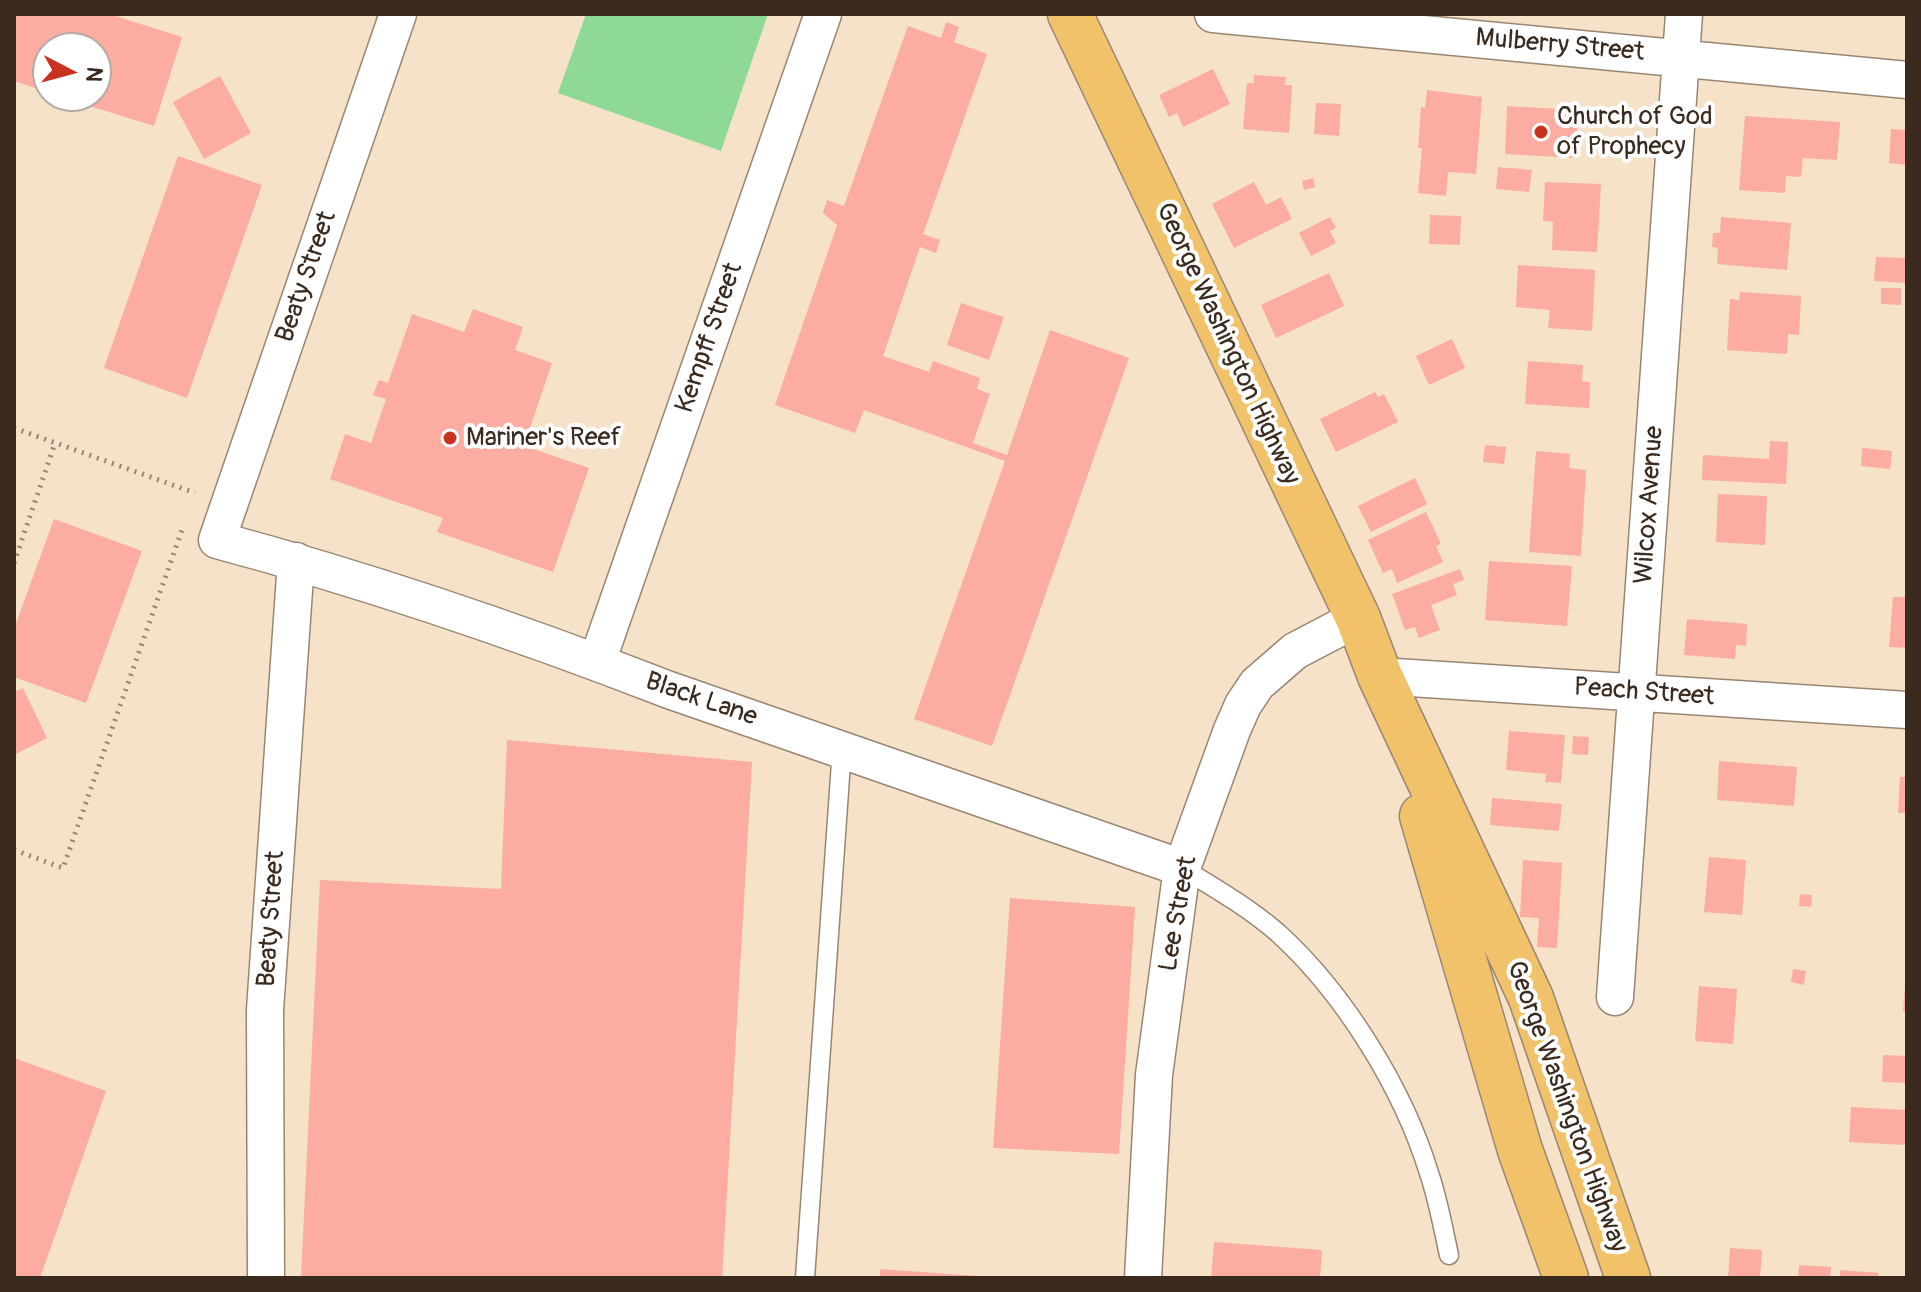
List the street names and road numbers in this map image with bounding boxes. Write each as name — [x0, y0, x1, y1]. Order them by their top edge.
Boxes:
street label: Mulberry Street — [1474, 23, 1646, 69]
street label: George Washington Highway — [1148, 198, 1306, 490]
street label: Beaty Street — [270, 207, 344, 347]
street label: Kempff Street — [670, 259, 750, 417]
street label: Wilcox Avenue — [1629, 425, 1671, 585]
street label: Black Lane — [641, 666, 761, 734]
street label: Peach Street — [1573, 673, 1715, 713]
street label: Beaty Street — [252, 850, 292, 988]
street label: Lee Street — [1154, 854, 1204, 974]
street label: George Washington Highway — [1499, 957, 1633, 1257]

